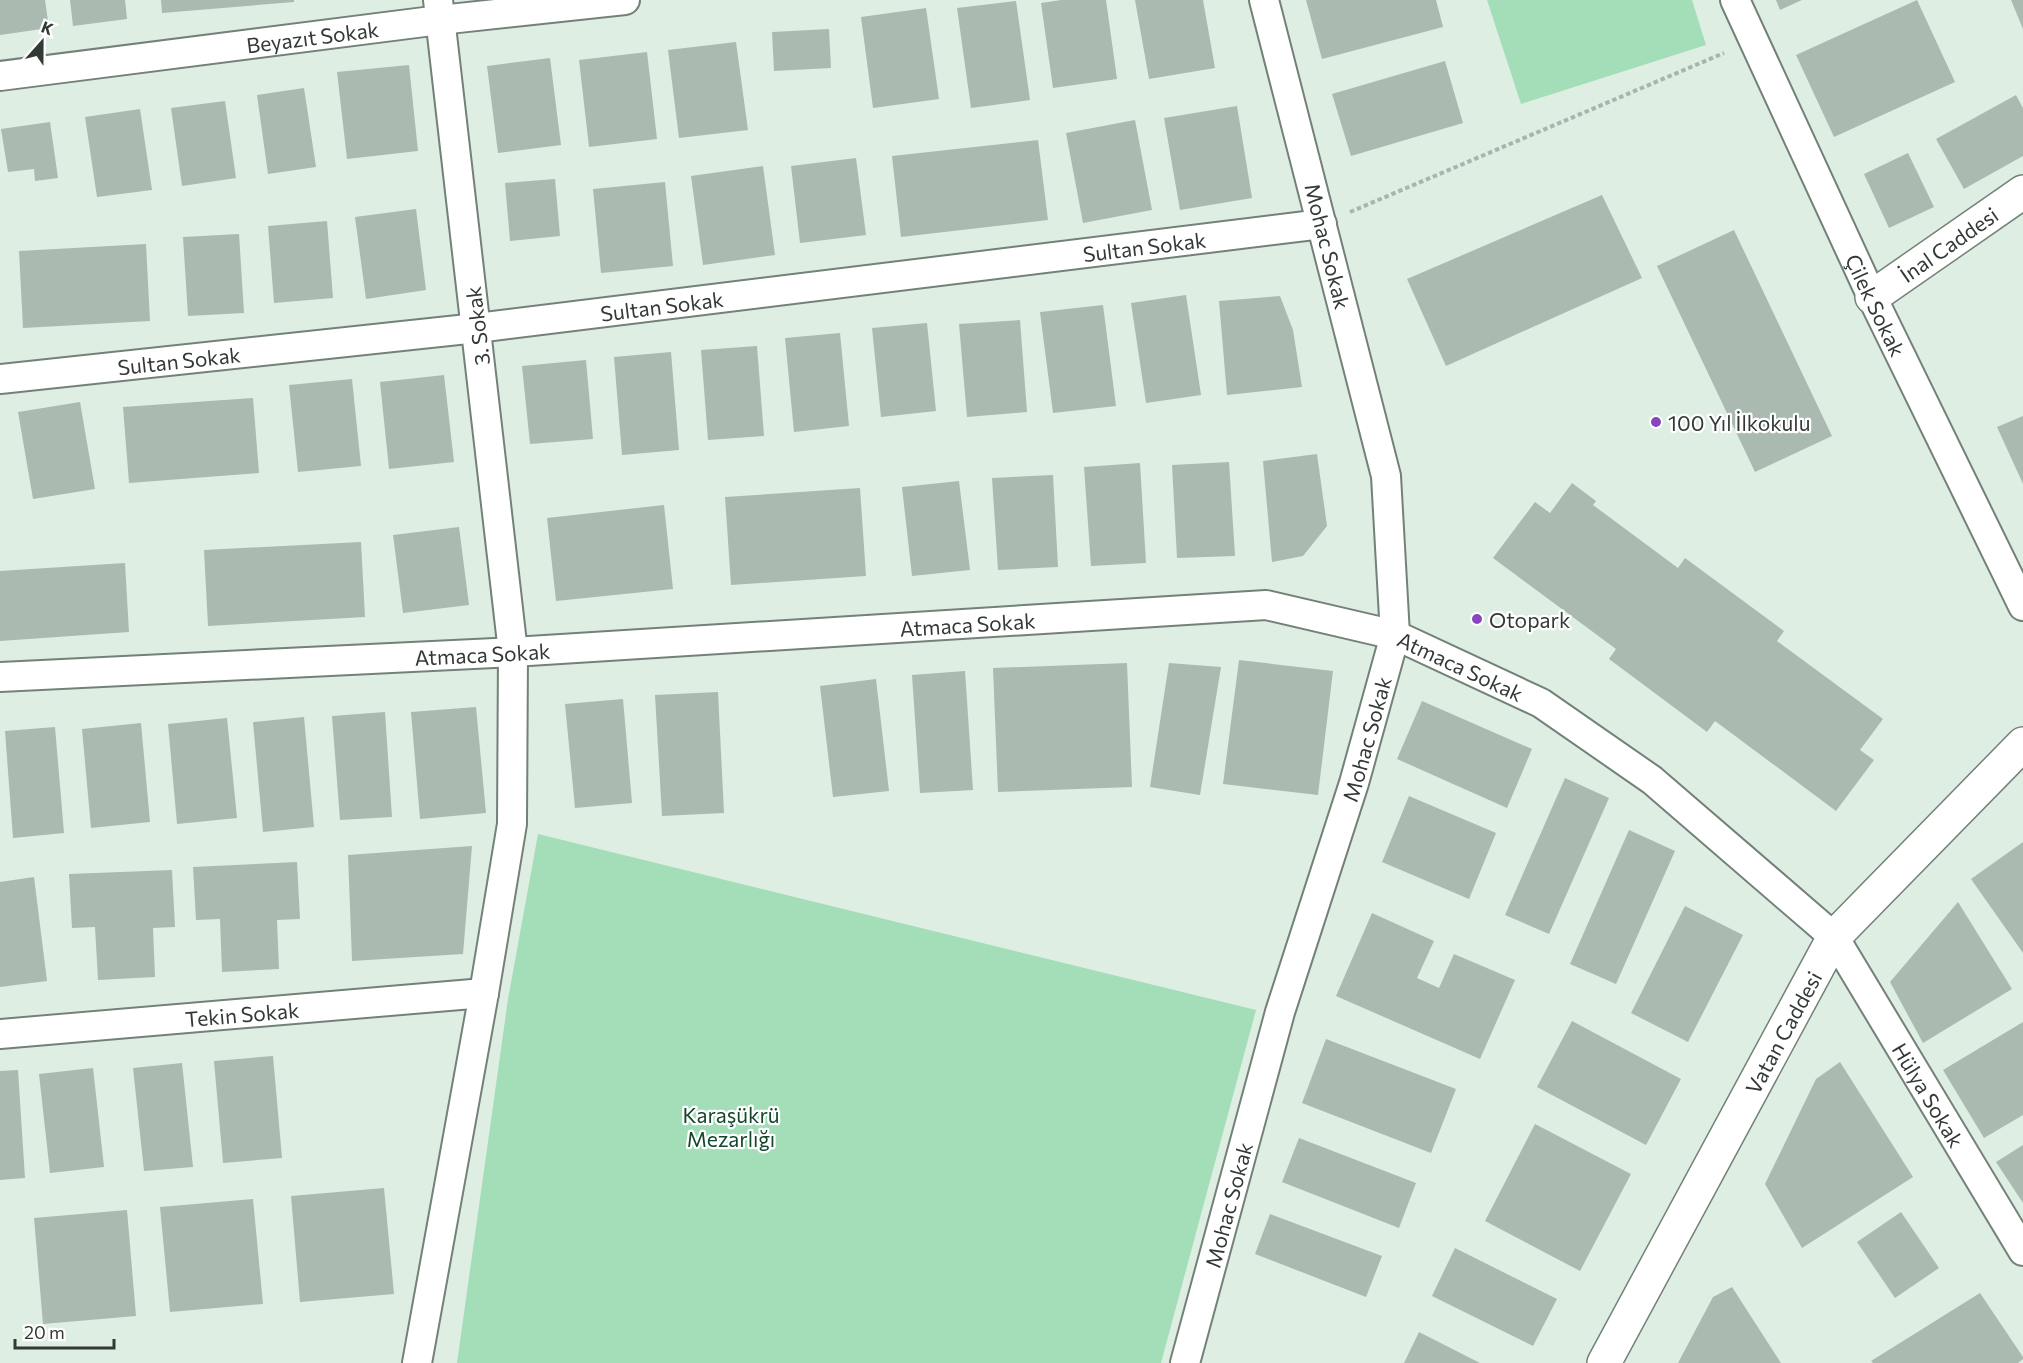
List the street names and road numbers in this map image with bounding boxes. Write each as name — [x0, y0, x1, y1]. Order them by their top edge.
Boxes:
street label: Beyazıt Sokak — [245, 15, 380, 57]
street label: Mohac Sokak — [1300, 181, 1356, 311]
street label: İnal Caddesi — [1894, 201, 2002, 287]
street label: Sultan Sokak — [1081, 226, 1207, 266]
street label: Çilek Sokak — [1841, 250, 1911, 360]
street label: 3. Sokak — [460, 285, 494, 367]
street label: Sultan Sokak — [599, 285, 725, 325]
street label: Sultan Sokak — [116, 341, 242, 379]
street label: Atmaca Sokak — [899, 607, 1036, 640]
street label: Atmaca Sokak — [1394, 626, 1527, 706]
street label: Atmaca Sokak — [414, 637, 551, 669]
street label: Mohac Sokak — [1336, 674, 1395, 805]
street label: Vatan Caddesi — [1739, 967, 1826, 1098]
street label: Tekin Sokak — [184, 996, 300, 1031]
street label: Hülya Sokak — [1888, 1038, 1970, 1151]
street label: Mohac Sokak — [1199, 1139, 1257, 1270]

